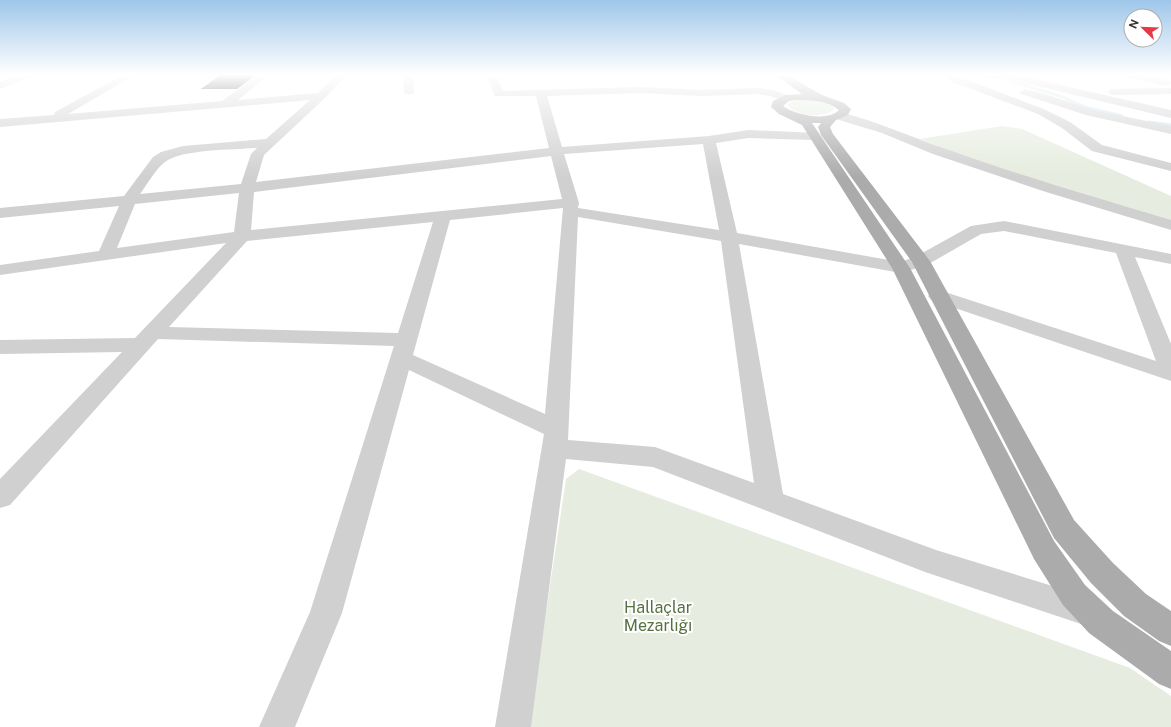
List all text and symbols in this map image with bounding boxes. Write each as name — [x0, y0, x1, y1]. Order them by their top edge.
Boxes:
north arrow — [1123, 8, 1163, 48]
text: N — [1127, 18, 1141, 30]
park label: Hallaçlar Mezarlığı — [624, 598, 692, 635]

